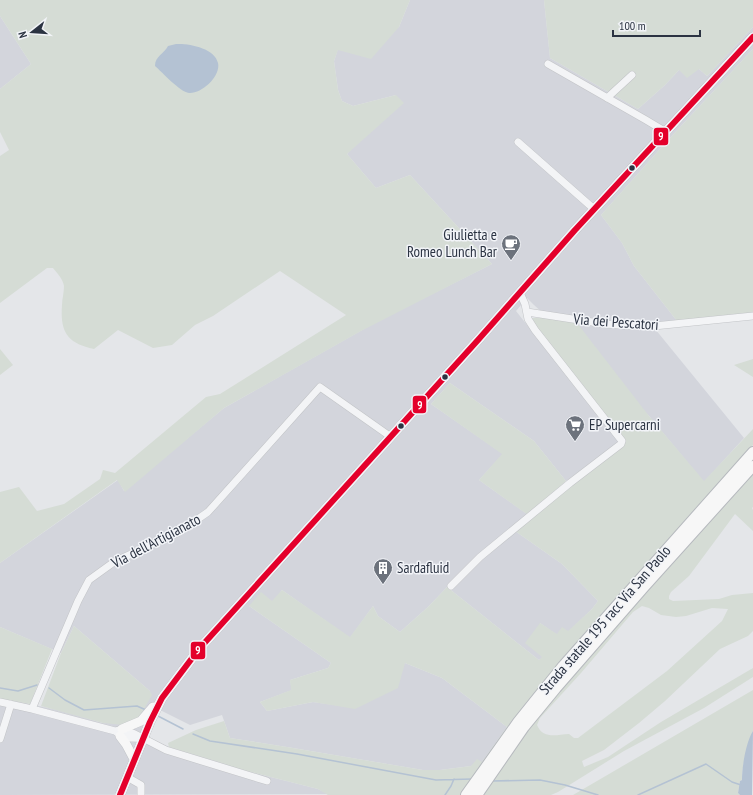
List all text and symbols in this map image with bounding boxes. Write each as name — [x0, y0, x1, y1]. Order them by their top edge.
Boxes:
north arrow — [12, 12, 52, 52]
scale bar — [613, 12, 700, 38]
text: 100 m — [619, 18, 646, 33]
text: N — [15, 30, 30, 40]
line badge: 9 — [653, 127, 669, 146]
text: 9 — [658, 129, 664, 143]
unlabelled marker — [627, 163, 637, 173]
place label: Giulietta e Romeo Lunch Bar — [407, 225, 498, 261]
cafe icon: Giulietta e Romeo Lunch Bar — [500, 233, 522, 261]
street label: Via dei Pescatori — [572, 309, 659, 334]
unlabelled marker — [440, 372, 450, 382]
line badge: 9 — [412, 395, 427, 414]
text: 9 — [417, 398, 423, 412]
supermarket icon: EP Supercarni — [564, 414, 586, 442]
place label: EP Supercarni — [589, 415, 660, 434]
unlabelled marker — [396, 421, 406, 431]
street label: Via dell'Artigianato — [107, 509, 204, 572]
street label: Strada statale 195 racc Via San Paolo — [535, 541, 675, 698]
building icon: Sardafluid — [372, 557, 394, 585]
place label: Sardafluid — [397, 558, 449, 577]
line badge: 9 — [190, 641, 206, 660]
text: 9 — [195, 643, 201, 657]

